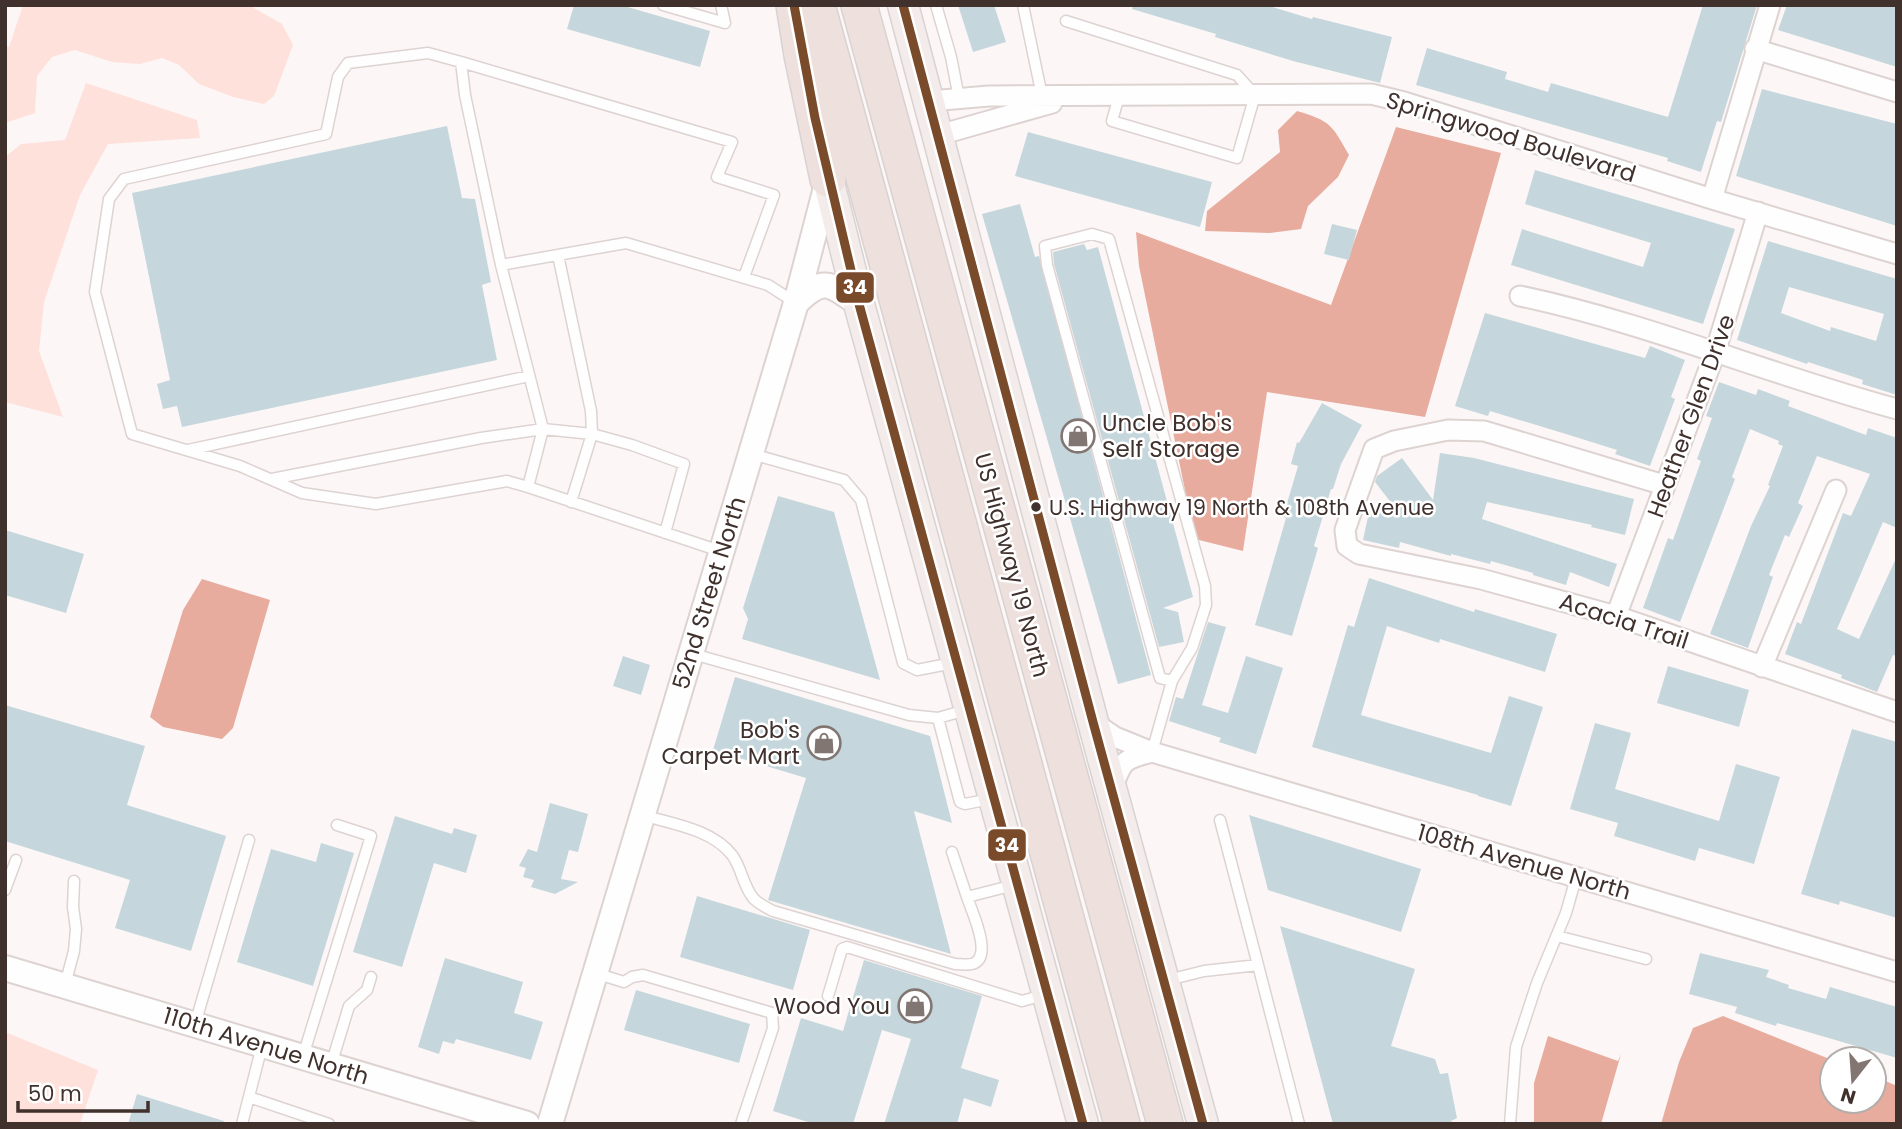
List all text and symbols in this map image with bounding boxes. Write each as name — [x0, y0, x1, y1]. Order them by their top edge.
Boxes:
street label: Springwood Boulevard — [1382, 84, 1640, 190]
line badge: 34 — [835, 271, 875, 304]
text: 34 — [843, 274, 867, 301]
street label: Heather Glen Drive — [1639, 310, 1743, 522]
place label: Uncle Bob's Self Storage — [1102, 407, 1240, 465]
shop icon: Uncle Bob's Self Storage — [1059, 417, 1097, 455]
street label: US Highway 19 North — [967, 449, 1057, 681]
street label: 52nd Street North — [664, 493, 754, 693]
place label: U.S. Highway 19 North & 108th Avenue — [1049, 493, 1434, 522]
marker: U.S. Highway 19 North & 108th Avenue — [1029, 500, 1043, 514]
street label: Acacia Trail — [1555, 585, 1693, 657]
place label: Bob's Carpet Mart — [661, 714, 800, 772]
shop icon: Bob's Carpet Mart — [805, 724, 843, 762]
street label: 108th Avenue North — [1414, 816, 1634, 908]
line badge: 34 — [987, 828, 1027, 862]
text: 34 — [995, 832, 1019, 859]
shop icon: Wood You — [896, 987, 934, 1025]
place label: Wood You — [774, 990, 890, 1022]
street label: 110th Avenue North — [159, 999, 373, 1093]
north arrow — [1818, 1045, 1888, 1115]
scale bar — [18, 1070, 147, 1114]
text: 50 m — [28, 1079, 82, 1108]
text: N — [1837, 1081, 1859, 1111]

